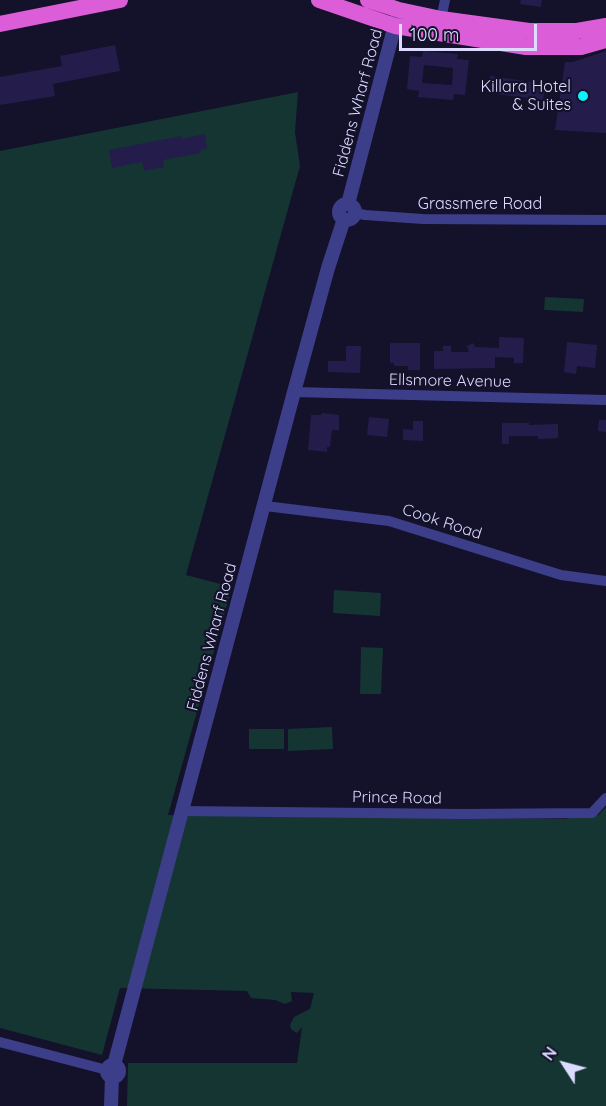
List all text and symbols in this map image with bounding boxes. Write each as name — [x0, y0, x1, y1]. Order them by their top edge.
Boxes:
scale bar — [402, 12, 540, 50]
text: 100 m — [410, 23, 459, 46]
street label: Fiddens Wharf Road — [329, 27, 387, 179]
place label: Killara Hotel & Suites — [480, 77, 571, 115]
marker: Killara Hotel & Suites — [576, 89, 590, 103]
street label: Grassmere Road — [418, 194, 542, 214]
street label: Ellsmore Avenue — [389, 370, 511, 392]
street label: Cook Road — [400, 500, 484, 544]
street label: Fiddens Wharf Road — [183, 561, 241, 713]
street label: Prince Road — [352, 788, 442, 808]
north arrow — [534, 1034, 594, 1094]
text: N — [538, 1043, 561, 1064]

